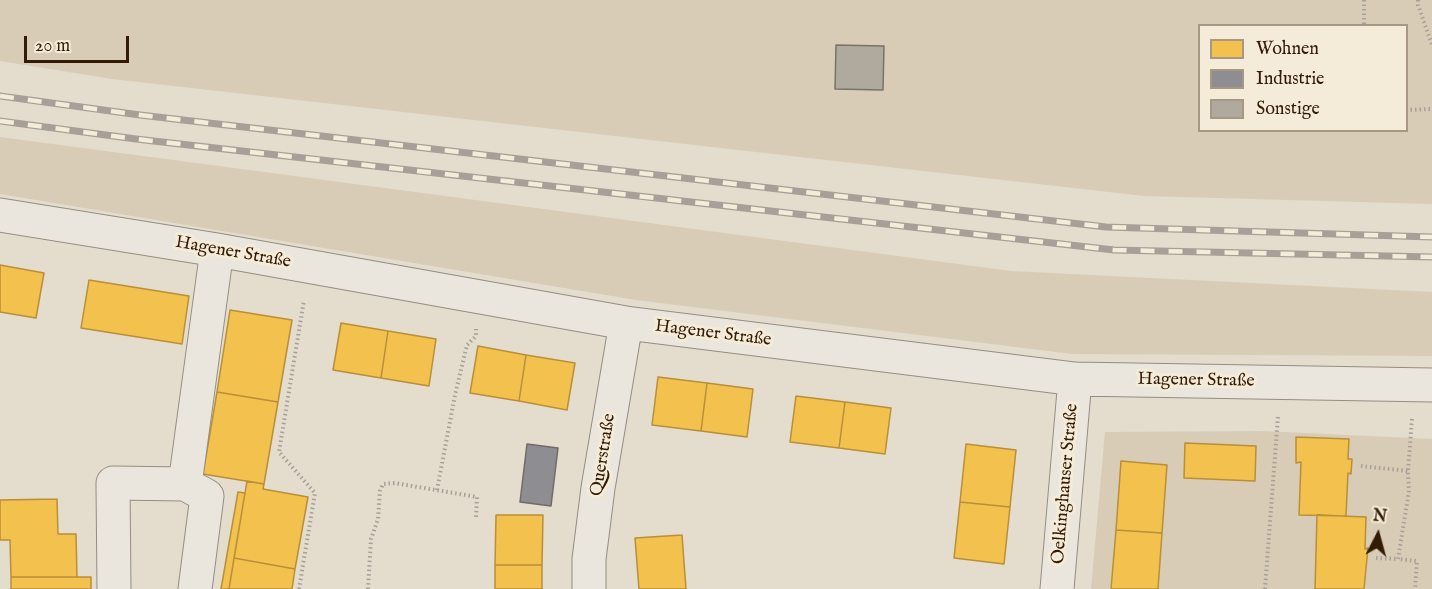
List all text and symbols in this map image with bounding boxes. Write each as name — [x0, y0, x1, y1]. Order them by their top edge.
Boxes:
scale bar — [27, 24, 132, 62]
legend — [1198, 24, 1408, 132]
text: 20 m — [35, 35, 70, 58]
text: Wohnen — [1256, 38, 1319, 61]
text: Industrie — [1256, 68, 1324, 91]
text: Sonstige — [1256, 98, 1320, 121]
street label: Hagener Straße — [174, 232, 292, 274]
street label: Hagener Straße — [654, 316, 772, 352]
street label: Hagener Straße — [1137, 369, 1255, 393]
street label: Oelkinghauser Straße — [1048, 403, 1084, 565]
street label: Querstraße — [587, 412, 621, 498]
north arrow — [1348, 505, 1408, 565]
text: N — [1372, 506, 1388, 528]

